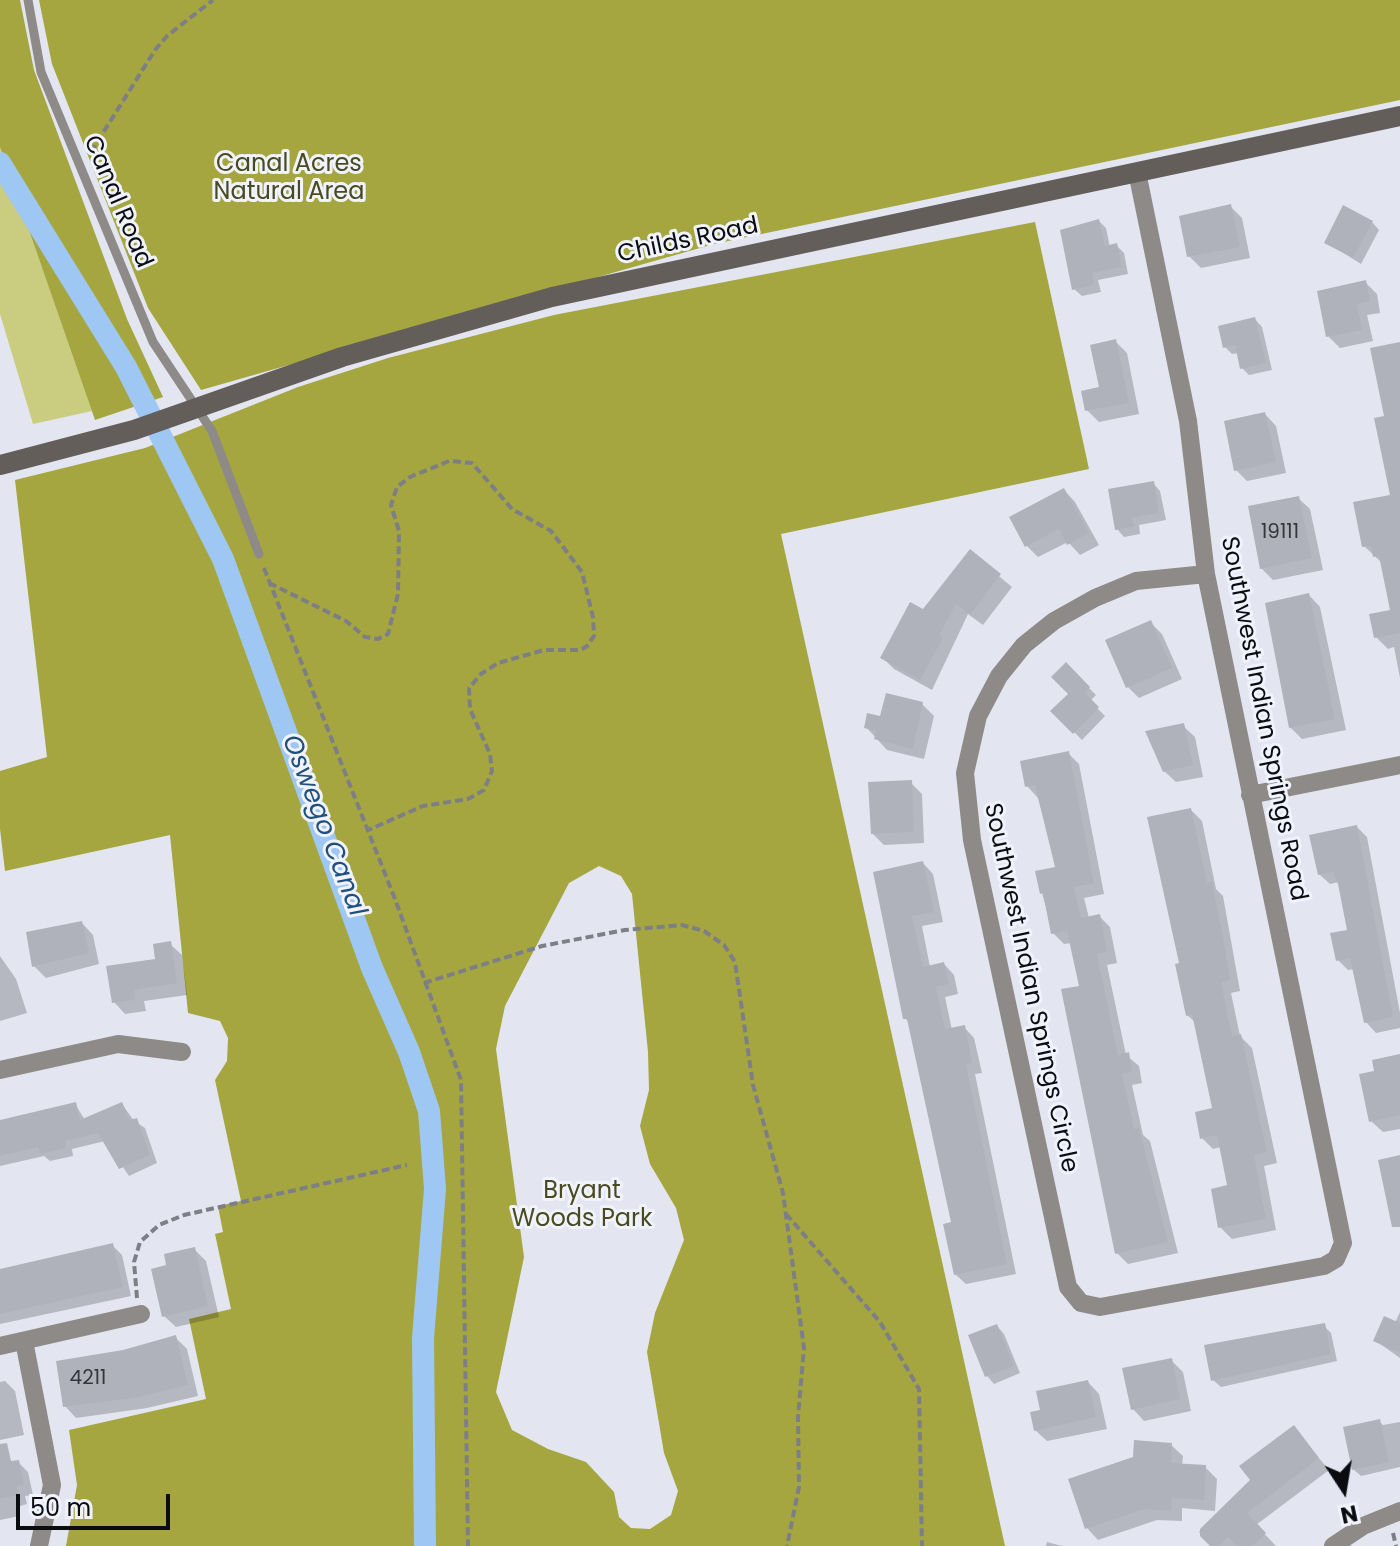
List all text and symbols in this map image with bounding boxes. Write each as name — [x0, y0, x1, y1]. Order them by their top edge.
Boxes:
street label: Canal Road — [76, 131, 158, 273]
park label: Canal Acres Natural Area — [214, 151, 364, 207]
street label: Childs Road — [615, 212, 761, 270]
house number: 19111 — [1261, 521, 1299, 545]
street label: Southwest Indian Springs Road — [1214, 534, 1312, 904]
water label: Oswego Canal — [274, 731, 372, 921]
street label: Southwest Indian Springs Circle — [977, 801, 1083, 1175]
park label: Bryant Woods Park — [512, 1178, 652, 1234]
house number: 4211 — [70, 1367, 106, 1391]
north arrow — [1304, 1450, 1384, 1530]
scale bar — [20, 1478, 174, 1528]
text: 50 m — [30, 1491, 91, 1524]
text: N — [1338, 1497, 1360, 1531]

